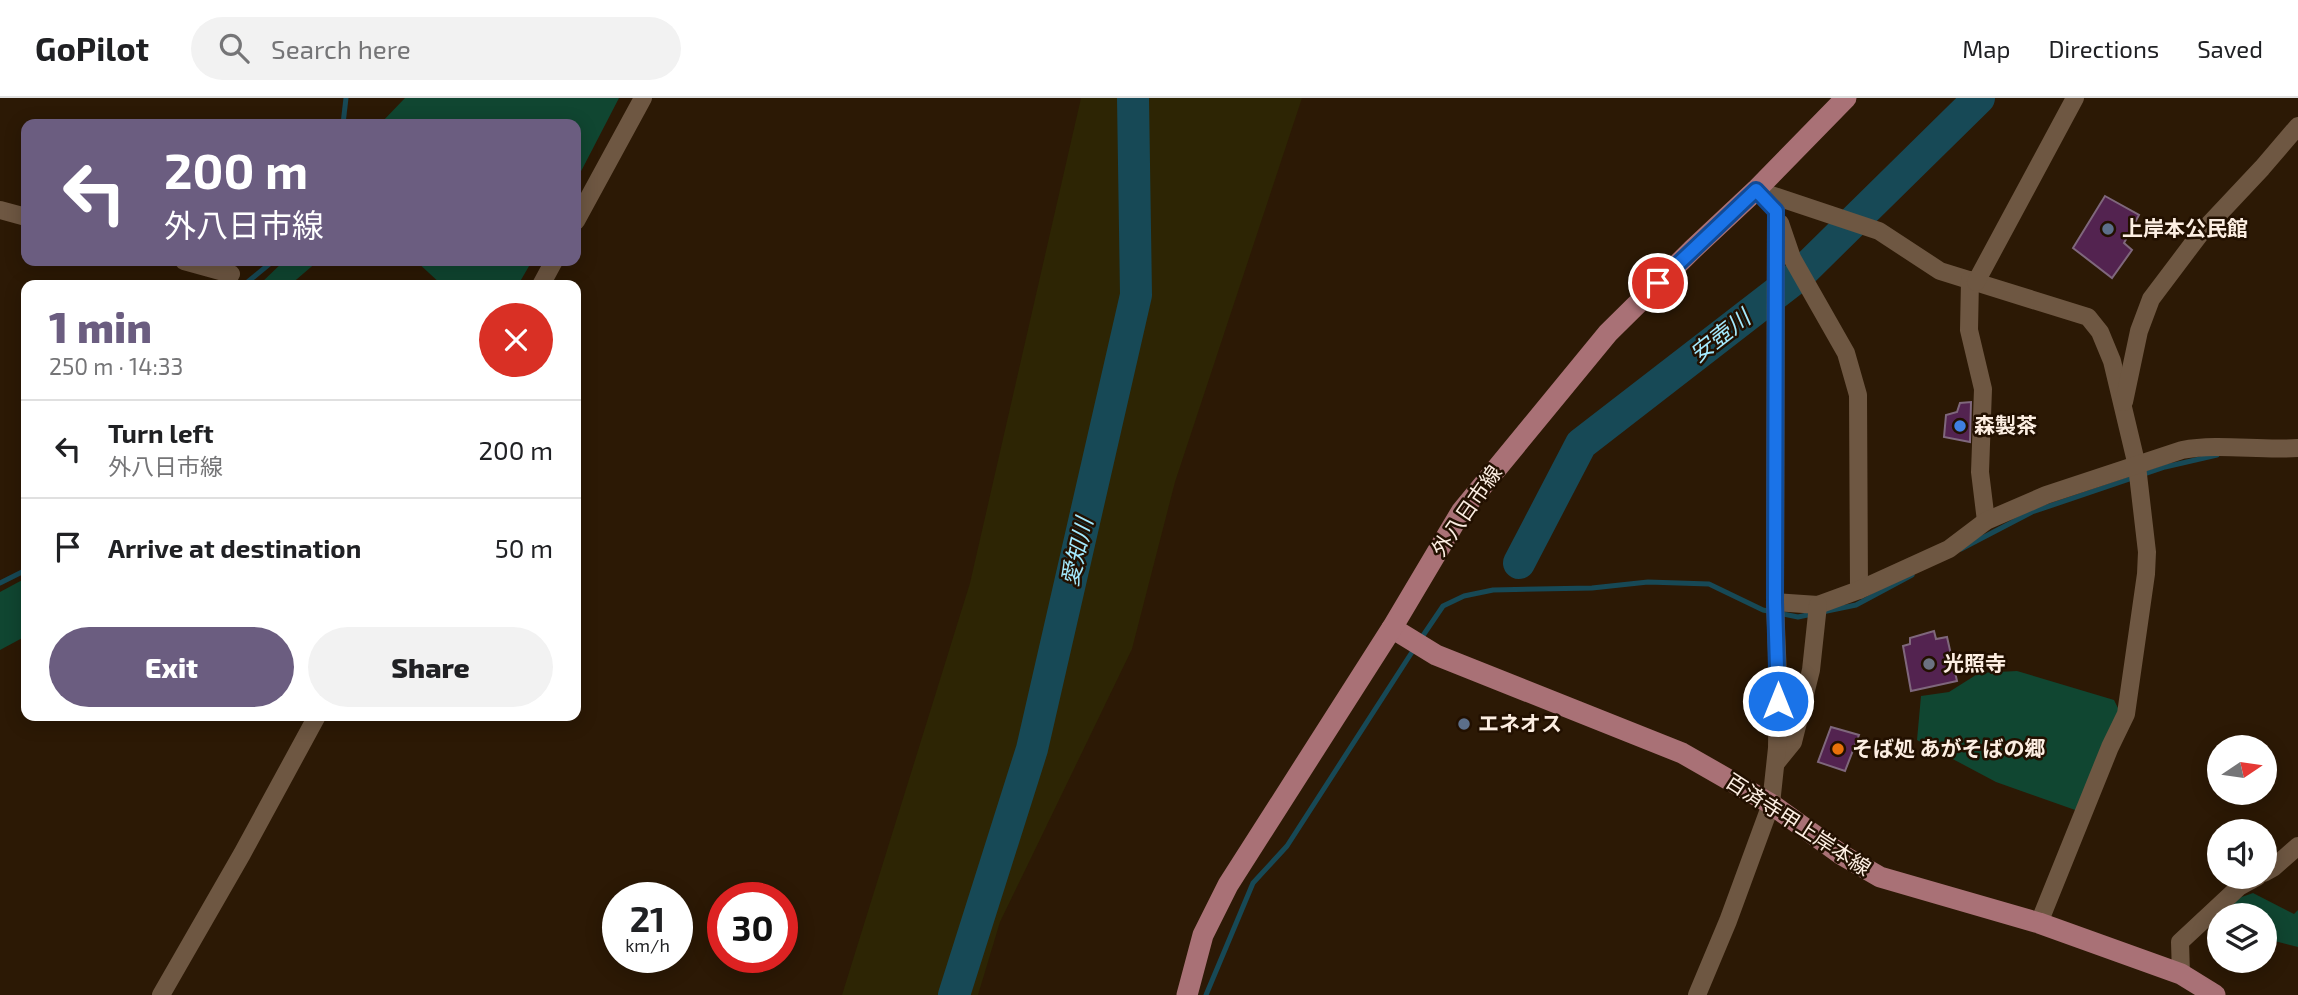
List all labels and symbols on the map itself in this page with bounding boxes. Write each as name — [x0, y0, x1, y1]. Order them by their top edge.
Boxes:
place label: 上岸本公民館 — [2122, 215, 2248, 240]
marker: 上岸本公民館 — [2100, 221, 2116, 237]
pin — [1628, 253, 1688, 313]
water label: 安壺川 — [1684, 301, 1758, 367]
place label: 森製茶 — [1974, 412, 2037, 437]
marker: 森製茶 — [1952, 418, 1968, 434]
street label: 外八日市線 — [1425, 460, 1506, 560]
water label: 愛知川 — [1055, 512, 1098, 589]
place label: 光照寺 — [1943, 650, 2006, 675]
marker: 光照寺 — [1921, 656, 1937, 672]
position arrow — [1741, 664, 1815, 738]
place label: エネオス — [1478, 710, 1562, 735]
marker: エネオス — [1456, 716, 1472, 732]
place label: そば処 あがそばの郷 — [1852, 735, 2046, 760]
north arrow — [2207, 735, 2277, 805]
marker: そば処 あがそばの郷 — [1830, 741, 1846, 757]
street label: 百済寺甲上岸本線 — [1722, 768, 1876, 880]
speed limit sign: 30 — [707, 882, 798, 973]

